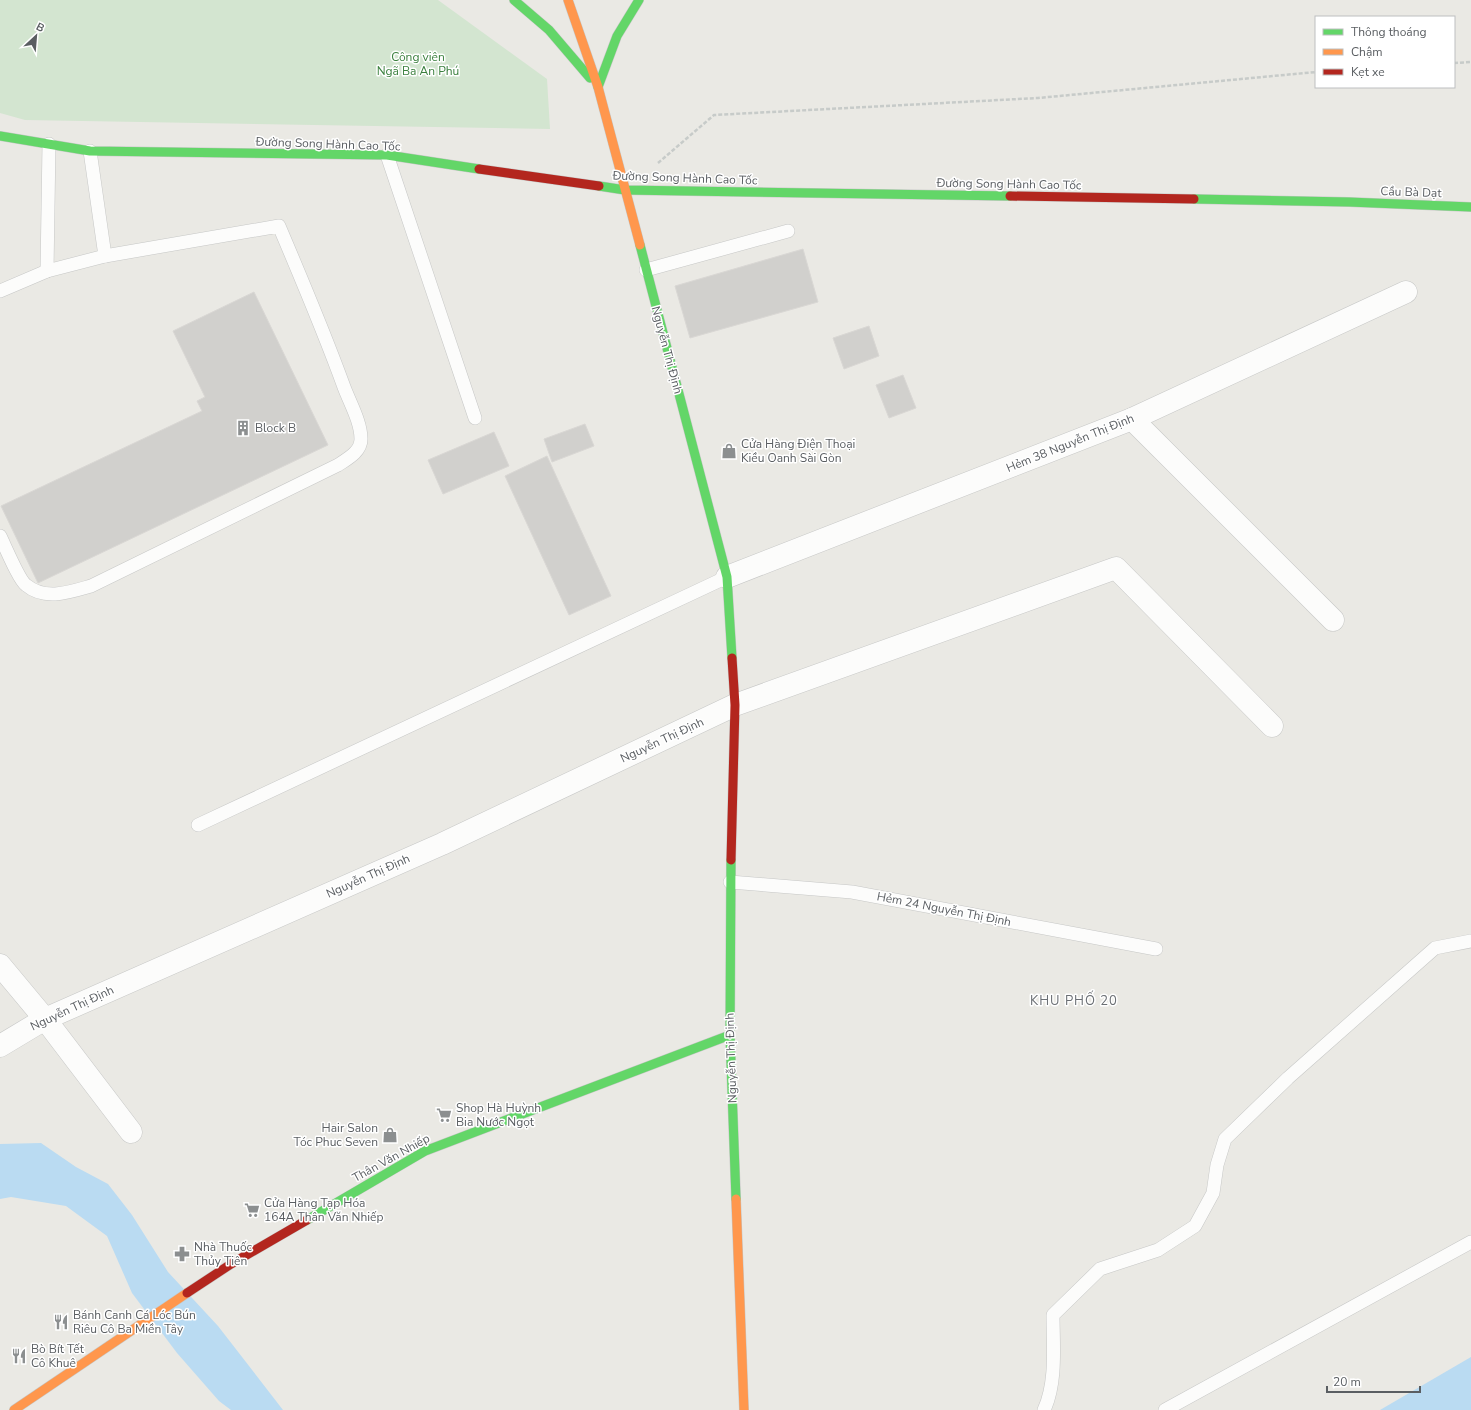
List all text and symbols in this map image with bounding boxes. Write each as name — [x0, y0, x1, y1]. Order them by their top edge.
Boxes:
north arrow — [16, 16, 56, 56]
legend — [1315, 16, 1455, 88]
text: B — [33, 19, 47, 36]
text: Thông thoáng — [1351, 24, 1427, 40]
text: Chậm — [1351, 44, 1383, 60]
park label: Công viên Ngã Ba An Phú — [377, 49, 459, 79]
text: Kẹt xe — [1351, 64, 1385, 80]
street label: Đường Song Hành Cao Tốc — [254, 133, 401, 155]
street label: Đường Song Hành Cao Tốc — [611, 167, 758, 189]
street label: Đường Song Hành Cao Tốc — [935, 175, 1082, 193]
street label: Cầu Bà Dạt — [1380, 183, 1443, 201]
street label: Nguyễn Thị Định — [648, 304, 686, 396]
street label: Hẻm 38 Nguyễn Thị Định — [1004, 410, 1136, 476]
building icon: Block B — [234, 419, 252, 437]
place label: Block B — [255, 420, 296, 436]
place label: Cửa Hàng Điện Thoại Kiều Oanh Sài Gòn — [741, 436, 855, 466]
shop icon: Cửa Hàng Điện Thoại Kiều Oanh Sài Gòn — [720, 442, 738, 460]
street label: Nguyễn Thị Định — [618, 714, 706, 766]
street label: Nguyễn Thị Định — [324, 850, 412, 902]
street label: Hẻm 24 Nguyễn Thị Định — [875, 888, 1013, 930]
street label: Nguyễn Thị Định — [28, 982, 116, 1034]
district label: KHU PHỐ 20 — [1030, 990, 1118, 1010]
street label: Nguyễn Thị Định — [721, 1013, 741, 1103]
place label: Shop Hà Huỳnh Bia Nước Ngọt — [456, 1100, 541, 1130]
supermarket icon: Shop Hà Huỳnh Bia Nước Ngọt — [435, 1106, 453, 1124]
place label: Hair Salon Tóc Phuc Seven — [294, 1120, 378, 1150]
shop icon: Hair Salon Tóc Phuc Seven — [381, 1126, 399, 1144]
street label: Thân Văn Nhiếp — [350, 1130, 432, 1186]
place label: Cửa Hàng Tạp Hóa 164A Thân Văn Nhiếp — [264, 1195, 383, 1225]
supermarket icon: Cửa Hàng Tạp Hóa 164A Thân Văn Nhiếp — [243, 1201, 261, 1219]
place label: Nhà Thuốc Thủy Tiên — [194, 1239, 253, 1269]
pharmacy icon: Nhà Thuốc Thủy Tiên — [173, 1245, 191, 1263]
place label: Bánh Canh Cá Lóc Bún Riêu Cô Ba Miền Tây — [73, 1307, 196, 1337]
restaurant icon: Bánh Canh Cá Lóc Bún Riêu Cô Ba Miền Tây — [52, 1313, 70, 1331]
place label: Bò Bít Tết Cô Khuê — [31, 1341, 85, 1371]
restaurant icon: Bò Bít Tết Cô Khuê — [10, 1347, 28, 1365]
scale bar — [1327, 1368, 1420, 1394]
text: 20 m — [1333, 1374, 1361, 1390]

